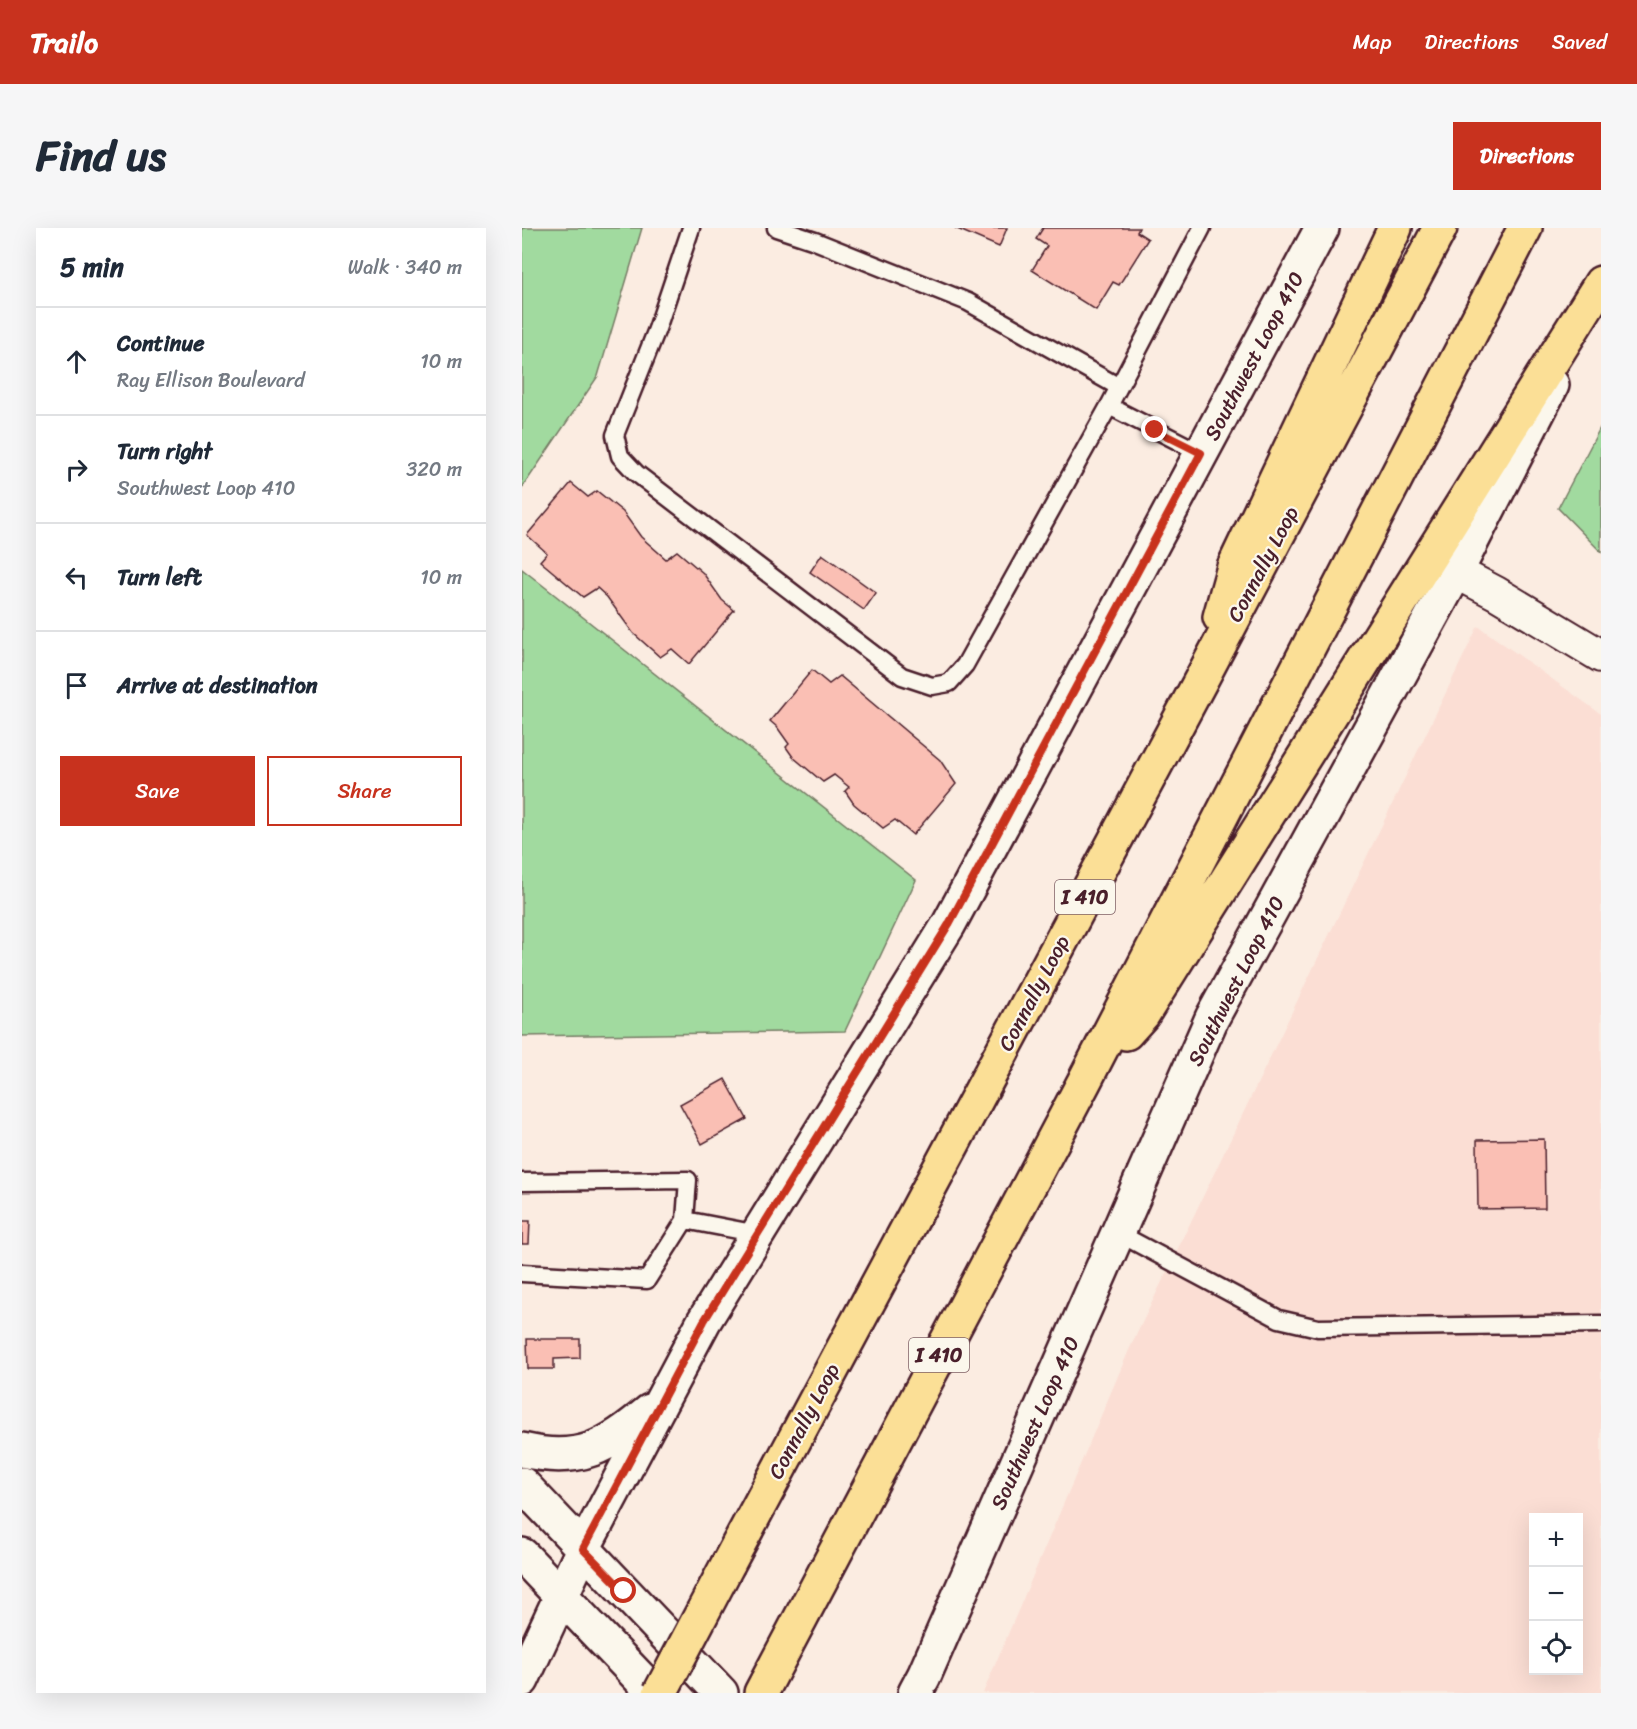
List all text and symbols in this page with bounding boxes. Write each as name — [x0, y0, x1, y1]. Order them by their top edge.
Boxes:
text: Trailo — [30, 18, 98, 67]
text: Map — [1353, 23, 1391, 61]
text: Directions — [1424, 23, 1519, 61]
text: Saved — [1552, 23, 1607, 61]
text: Find us — [36, 119, 166, 193]
button: Directions — [1453, 122, 1601, 190]
text: 5 min — [60, 244, 124, 290]
text: Walk · 340 m — [348, 250, 462, 285]
street label: Southwest Loop 410 — [1193, 264, 1315, 448]
text: Continue — [117, 324, 205, 363]
text: 10 m — [420, 344, 462, 379]
icon: ahead — [60, 345, 93, 378]
text: Ray Ellison Boulevard — [117, 363, 305, 398]
route end — [1141, 416, 1167, 442]
text: Turn right — [117, 432, 212, 471]
text: 320 m — [406, 452, 462, 487]
icon: right — [60, 453, 93, 486]
text: Southwest Loop 410 — [117, 471, 295, 506]
street label: Connally Loop — [1216, 499, 1310, 629]
text: Turn left — [117, 558, 202, 597]
text: 10 m — [420, 560, 462, 595]
icon: left — [60, 561, 93, 594]
text: Arrive at destination — [117, 666, 318, 705]
icon: arrive — [60, 669, 93, 702]
button: Save — [60, 756, 255, 826]
button: Share — [267, 756, 462, 826]
road number: I 410 — [1055, 880, 1115, 914]
street label: Southwest Loop 410 — [1177, 889, 1295, 1073]
street label: Connally Loop — [987, 928, 1081, 1058]
street label: Southwest Loop 410 — [980, 1330, 1090, 1516]
road number: I 410 — [909, 1338, 969, 1372]
street label: Connally Loop — [757, 1356, 851, 1486]
map controls — [1529, 1513, 1583, 1675]
button: + — [1529, 1513, 1583, 1567]
button: − — [1529, 1567, 1583, 1621]
route start — [610, 1577, 636, 1603]
button: locate — [1529, 1621, 1583, 1675]

